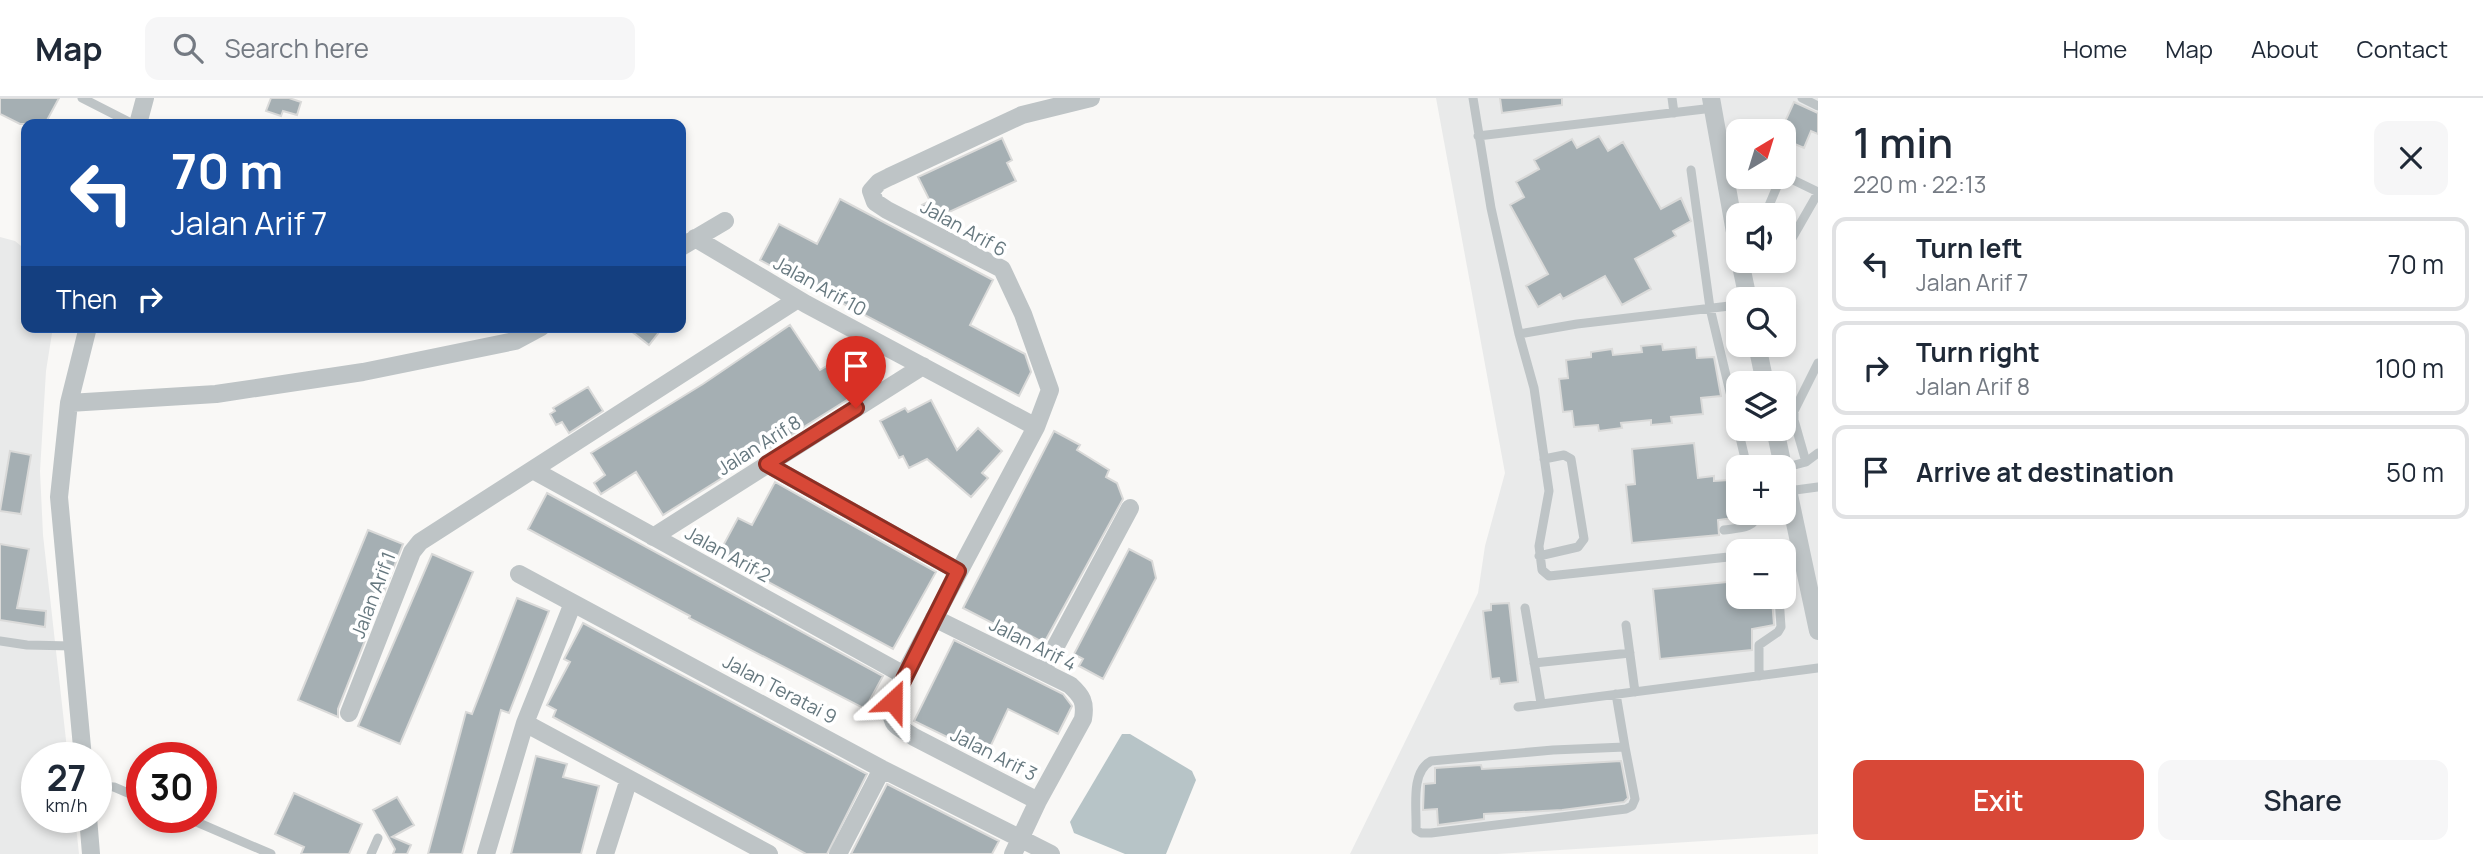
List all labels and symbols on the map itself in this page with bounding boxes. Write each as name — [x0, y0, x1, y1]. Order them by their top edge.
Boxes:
north arrow — [1726, 119, 1796, 189]
street label: Jalan Arif 6 — [916, 194, 1012, 262]
street label: Jalan Arif 10 — [769, 250, 871, 322]
pin — [826, 336, 886, 408]
street label: Jalan Arif 8 — [712, 409, 806, 481]
street label: Jalan Arif 2 — [681, 520, 775, 588]
street label: Jalan Arif 1 — [345, 548, 401, 642]
street label: Jalan Arif 4 — [985, 611, 1081, 677]
street label: Jalan Teratai 9 — [718, 648, 842, 730]
position arrow — [856, 664, 930, 738]
street label: Jalan Arif 3 — [946, 721, 1042, 787]
speed limit sign: 30 — [126, 742, 217, 833]

